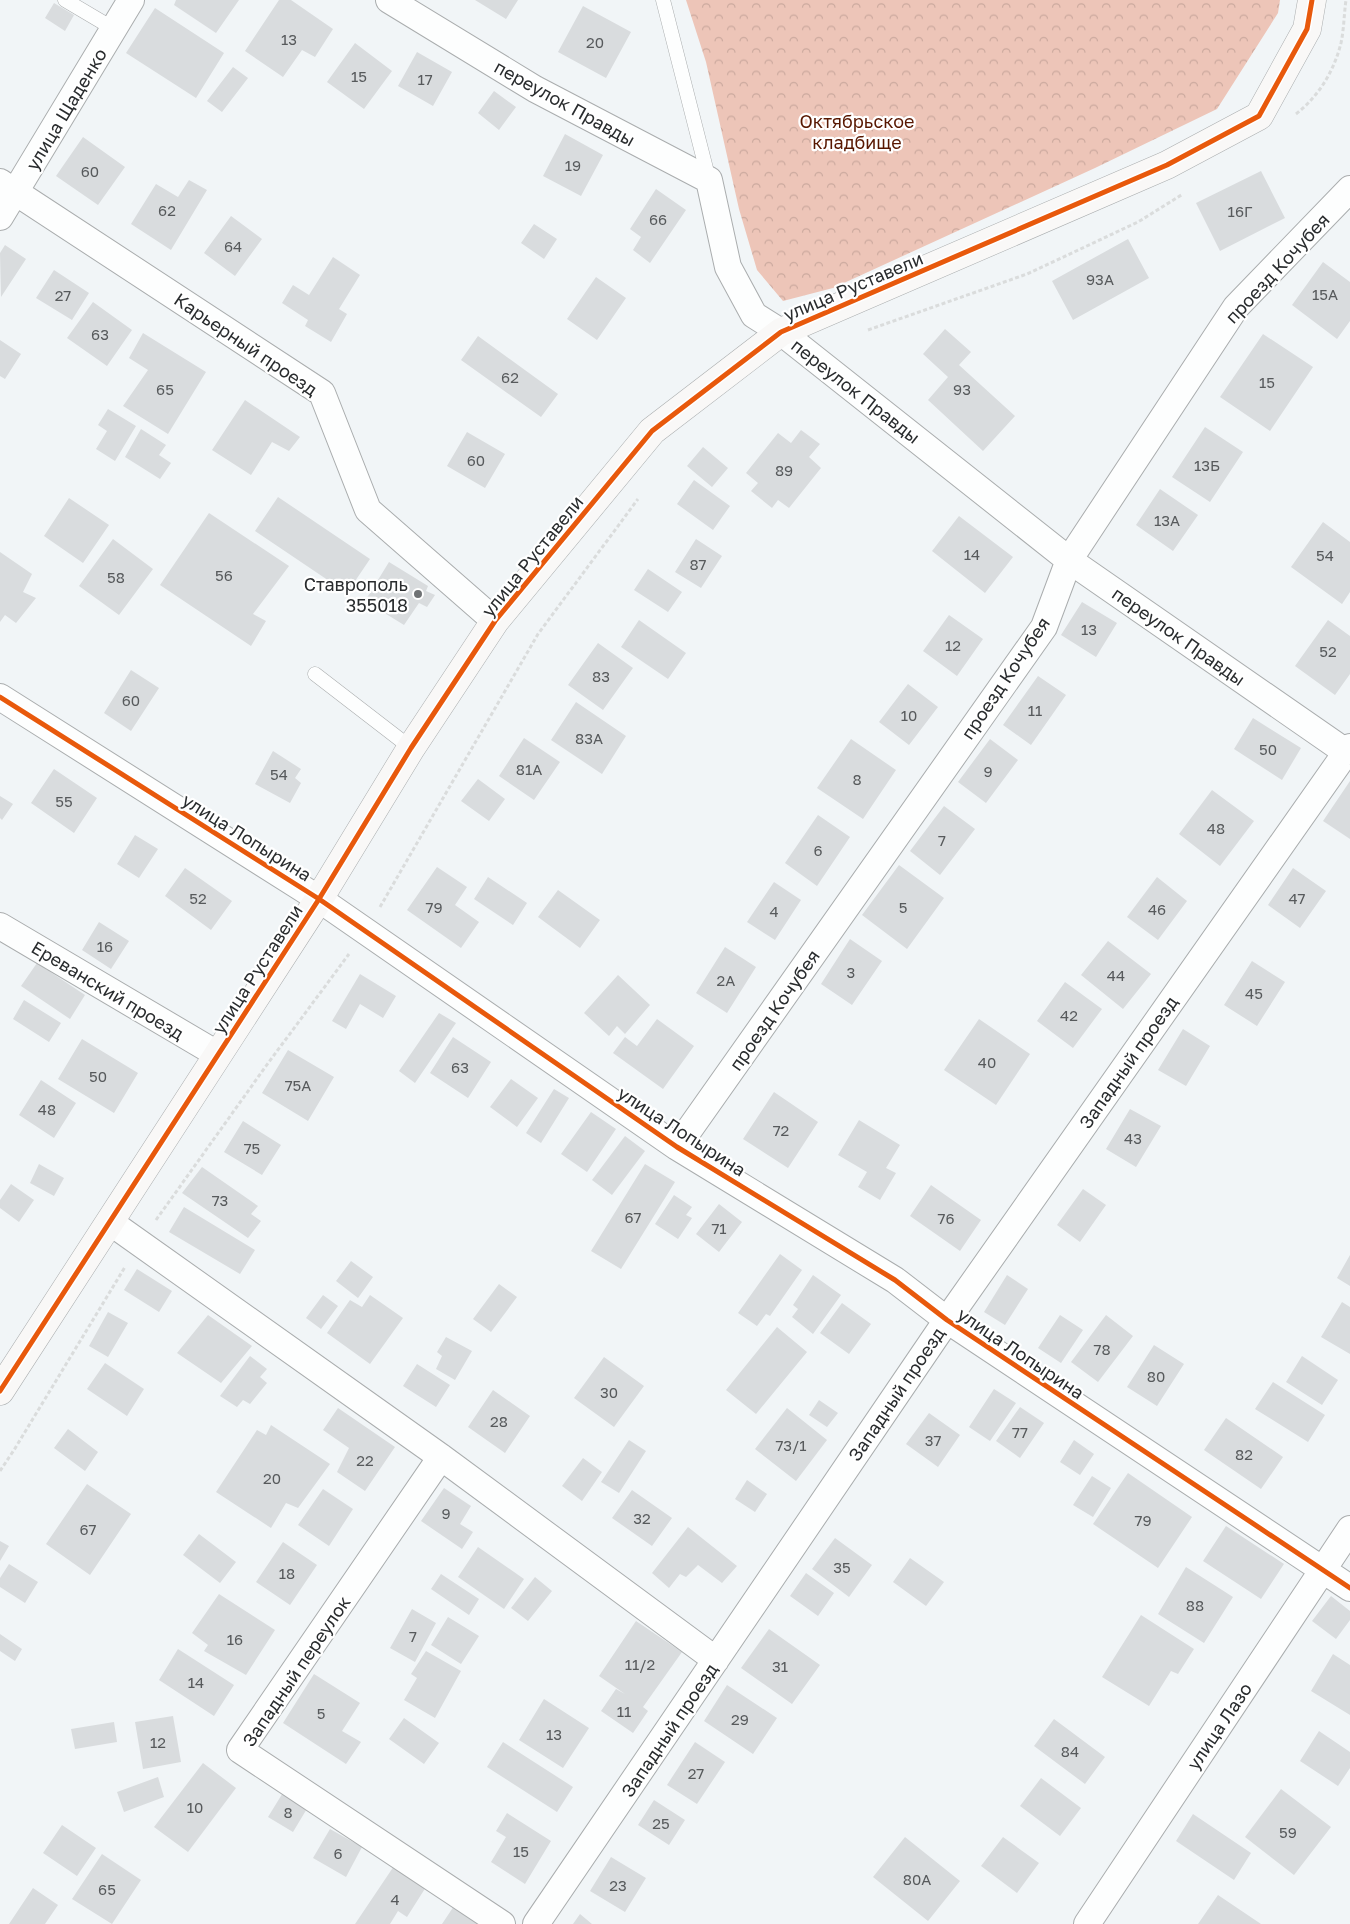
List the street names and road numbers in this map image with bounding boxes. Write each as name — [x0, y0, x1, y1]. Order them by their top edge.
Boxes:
street label: улица Щаденко — [21, 44, 111, 174]
street label: переулок Правды — [491, 55, 639, 151]
street label: проезд Кочубея — [1220, 208, 1334, 328]
street label: улица Руставели — [780, 247, 926, 325]
street label: Карьерный проезд — [170, 288, 322, 400]
street label: переулок Правды — [787, 334, 925, 448]
street label: улица Руставели — [476, 491, 588, 621]
street label: переулок Правды — [1108, 582, 1250, 690]
street label: проезд Кочубея — [956, 613, 1054, 743]
street label: улица Лопырина — [178, 788, 316, 886]
street label: улица Руставели — [207, 900, 307, 1038]
street label: Ереванский проезд — [28, 936, 188, 1044]
street label: проезд Кочубея — [724, 945, 824, 1075]
street label: Западный проезд — [1074, 991, 1182, 1132]
street label: улица Лопырина — [614, 1081, 750, 1181]
street label: улица Лопырина — [953, 1302, 1089, 1404]
street label: Западный проезд — [843, 1323, 949, 1465]
street label: Западный переулок — [237, 1591, 355, 1751]
street label: Западный проезд — [616, 1659, 722, 1801]
street label: улица Лазо — [1182, 1678, 1256, 1774]

